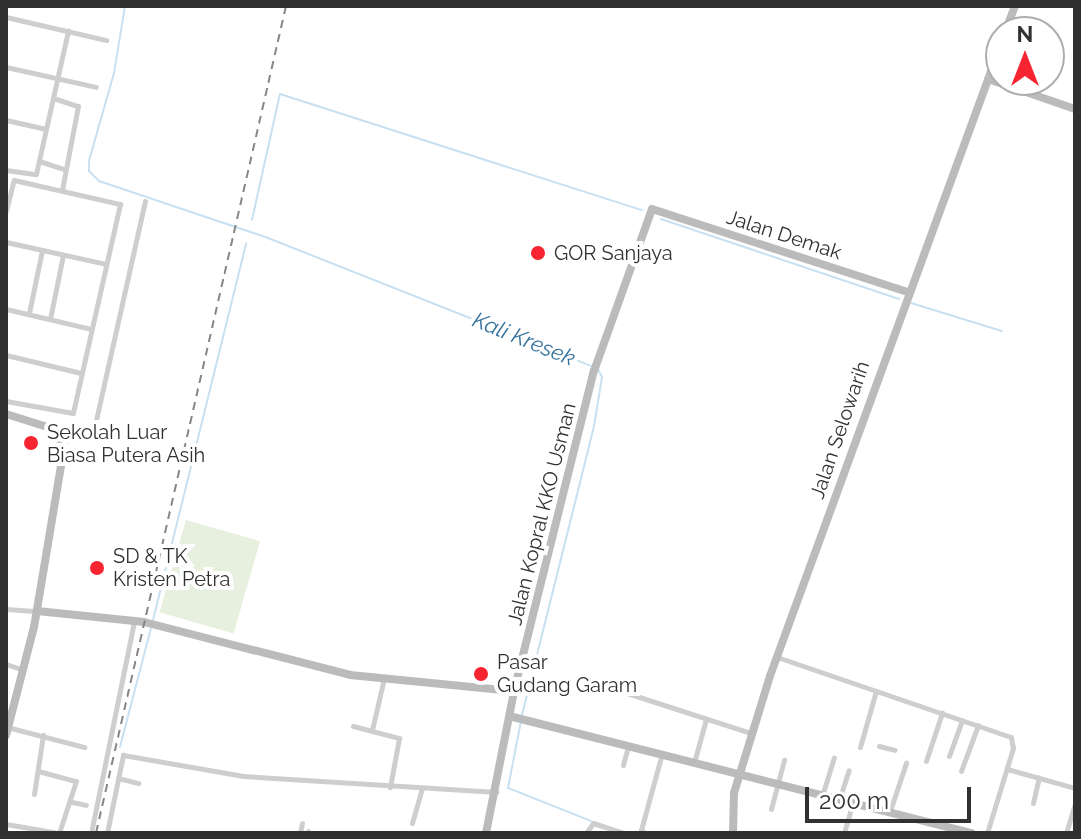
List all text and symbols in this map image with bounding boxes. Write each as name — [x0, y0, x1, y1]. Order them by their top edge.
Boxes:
north arrow — [985, 16, 1065, 96]
text: N — [1017, 21, 1033, 47]
street label: Jalan Demak — [724, 205, 844, 265]
place label: GOR Sanjaya — [554, 241, 673, 265]
marker: GOR Sanjaya — [529, 244, 547, 262]
water label: Kali Kresek — [469, 306, 579, 372]
street label: Jalan Selowarih — [805, 358, 875, 502]
street label: Jalan Kopral KKO Usman — [503, 400, 581, 628]
place label: Sekolah Luar Biasa Putera Asih — [47, 420, 206, 467]
marker: Sekolah Luar Biasa Putera Asih — [22, 434, 40, 452]
place label: SD & TK Kristen Petra — [113, 544, 230, 591]
marker: SD & TK Kristen Petra — [88, 559, 106, 577]
place label: Pasar Gudang Garam — [497, 650, 637, 697]
marker: Pasar Gudang Garam — [472, 665, 490, 683]
scale bar — [809, 771, 975, 821]
text: 200 m — [819, 786, 889, 815]

